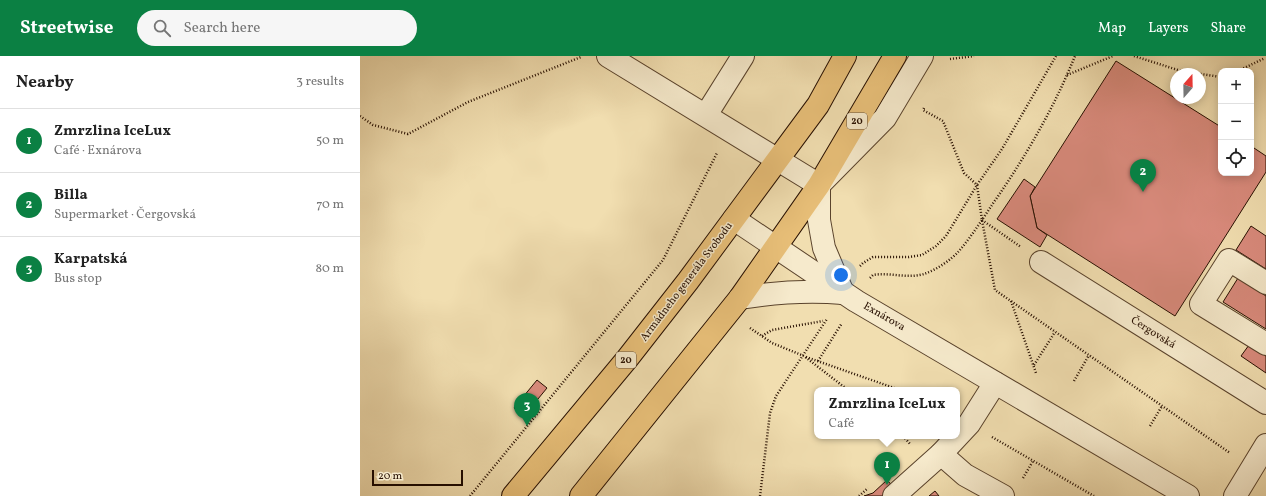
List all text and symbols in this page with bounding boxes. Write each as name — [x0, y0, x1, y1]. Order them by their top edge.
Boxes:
search box — [137, 10, 417, 46]
text: Streetwise — [20, 15, 113, 41]
icon: search — [151, 17, 173, 39]
text: Search here — [183, 18, 260, 39]
text: Map — [1098, 19, 1126, 38]
text: Layers — [1148, 19, 1188, 38]
text: Share — [1210, 19, 1246, 38]
north arrow — [1170, 68, 1206, 104]
map controls — [1218, 68, 1254, 176]
button: + — [1218, 68, 1254, 104]
text: Nearby — [16, 71, 74, 94]
text: 3 results — [296, 73, 344, 91]
button: − — [1218, 104, 1254, 140]
road number: 20 — [847, 113, 867, 129]
text: Zmrzlina IceLux — [54, 121, 171, 142]
text: 1 — [26, 132, 32, 150]
text: 50 m — [316, 132, 344, 150]
button: locate — [1218, 140, 1254, 176]
text: Café · Exnárova — [54, 142, 142, 160]
pin: 2 — [1130, 159, 1156, 192]
text: Billa — [54, 185, 88, 206]
text: 2 — [26, 196, 32, 214]
text: 70 m — [316, 196, 344, 214]
text: Supermarket · Čergovská — [54, 206, 196, 224]
street label: Armádneho generála Svobodu — [637, 219, 737, 345]
text: Karpatská — [54, 249, 128, 270]
text: 3 — [26, 260, 32, 278]
text: 80 m — [315, 260, 344, 278]
your location — [831, 265, 851, 285]
text: Bus stop — [54, 270, 102, 288]
street label: Exnárova — [860, 299, 908, 335]
street label: Čergovská — [1128, 313, 1179, 353]
road number: 20 — [616, 352, 636, 368]
popup — [814, 387, 960, 439]
pin: 3 — [514, 393, 540, 426]
text: Zmrzlina IceLux — [829, 394, 945, 415]
text: Café — [829, 415, 854, 433]
pin: 1 — [874, 452, 900, 485]
scale bar — [372, 468, 463, 487]
text: 20 m — [378, 469, 402, 484]

